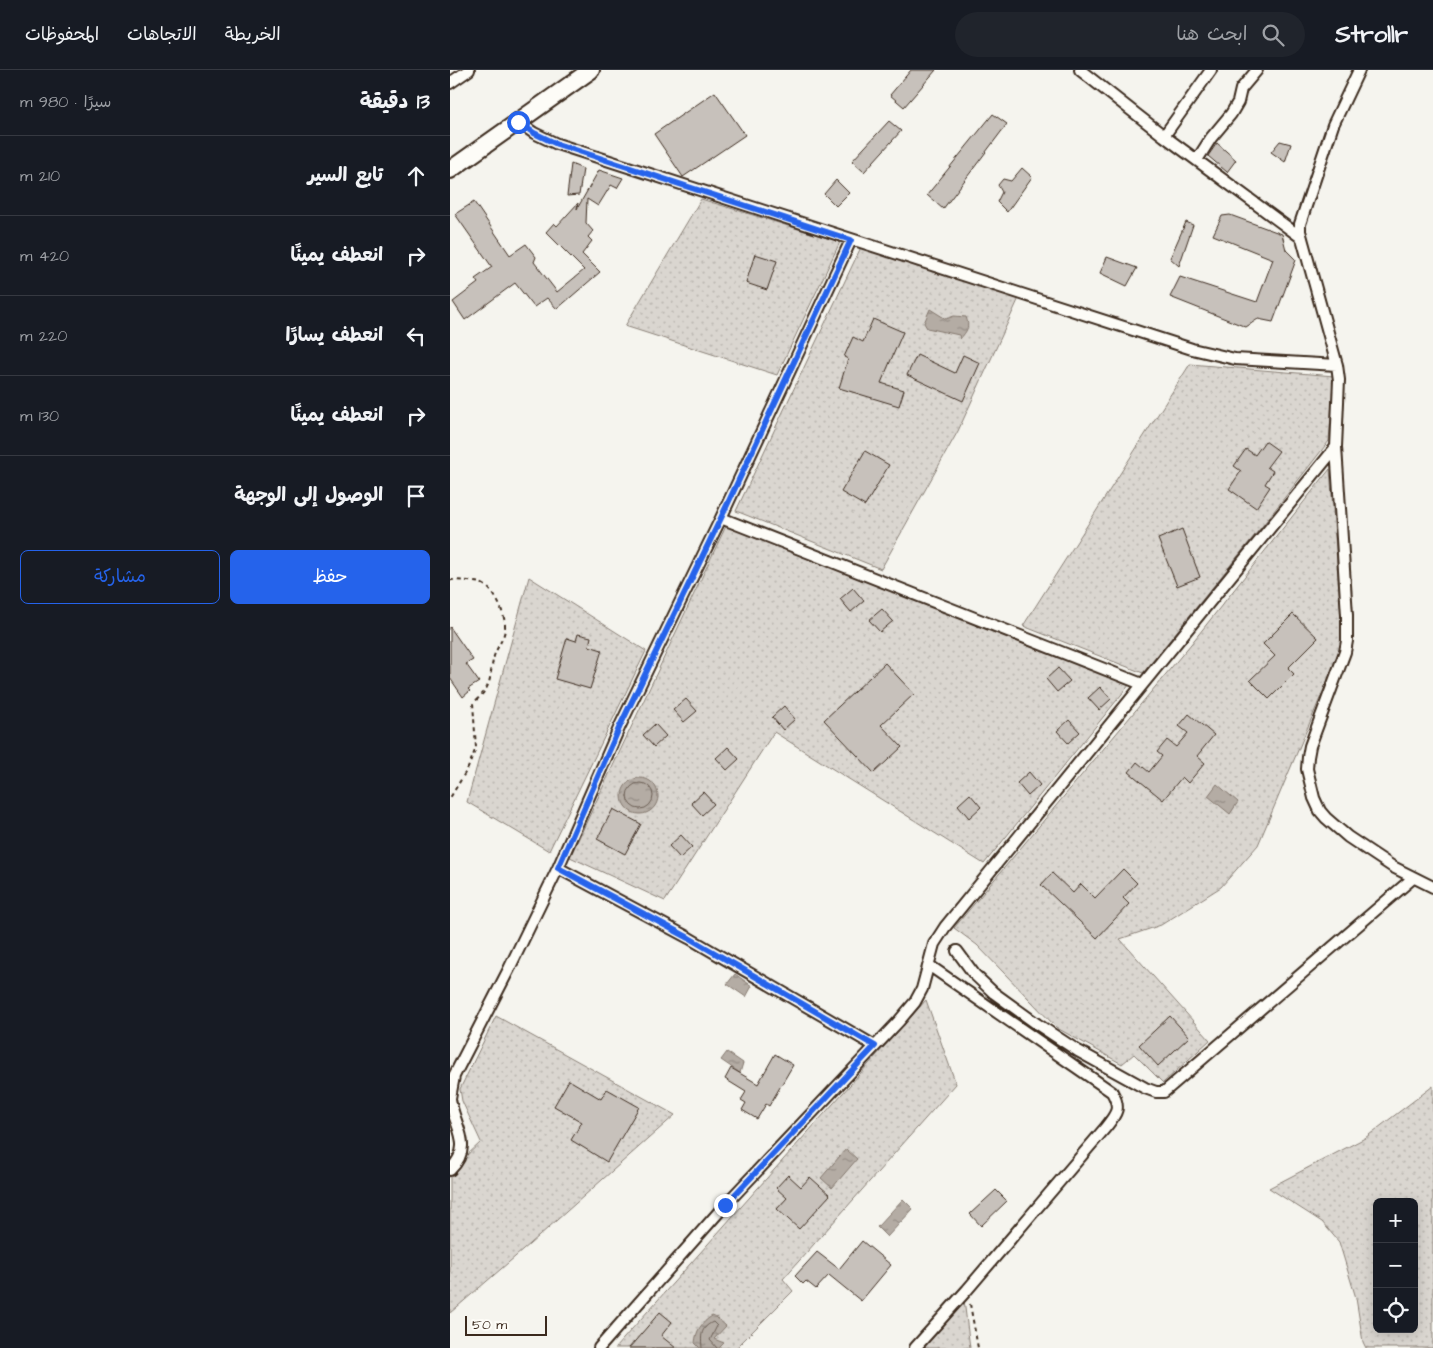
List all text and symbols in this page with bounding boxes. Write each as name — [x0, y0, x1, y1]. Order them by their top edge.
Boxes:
search box — [955, 12, 1305, 57]
text: Strollr — [1335, 18, 1408, 52]
text: ابحث هنا — [1176, 21, 1247, 48]
icon: search — [1259, 21, 1287, 49]
text: المحفوظات — [25, 22, 99, 47]
text: الاتجاهات — [127, 22, 197, 47]
text: الخريطة — [225, 22, 281, 47]
text: 13 دقيقة — [360, 87, 430, 116]
text: سيرًا · 980 m — [20, 91, 111, 113]
route start — [507, 111, 530, 134]
text: تابع السير — [308, 162, 383, 189]
icon: ahead — [402, 162, 430, 190]
text: 210 m — [20, 165, 60, 187]
text: انعطف يمينًا — [291, 242, 383, 269]
icon: right — [402, 242, 430, 270]
text: 420 m — [20, 245, 69, 267]
text: انعطف يسارًا — [286, 322, 383, 349]
icon: left — [402, 322, 430, 350]
text: 220 m — [20, 325, 67, 347]
text: انعطف يمينًا — [291, 402, 383, 429]
icon: right — [402, 402, 430, 430]
text: 130 m — [20, 405, 59, 427]
text: الوصول إلى الوجهة — [234, 482, 383, 509]
icon: arrive — [402, 482, 430, 510]
button: مشاركة — [20, 550, 220, 604]
button: حفظ — [230, 550, 430, 604]
route end — [714, 1194, 737, 1217]
map controls — [1373, 1198, 1418, 1333]
button: + — [1373, 1198, 1418, 1243]
button: − — [1373, 1243, 1418, 1288]
button: locate — [1373, 1288, 1418, 1333]
scale bar — [465, 1313, 548, 1336]
text: 50 m — [472, 1315, 507, 1335]

